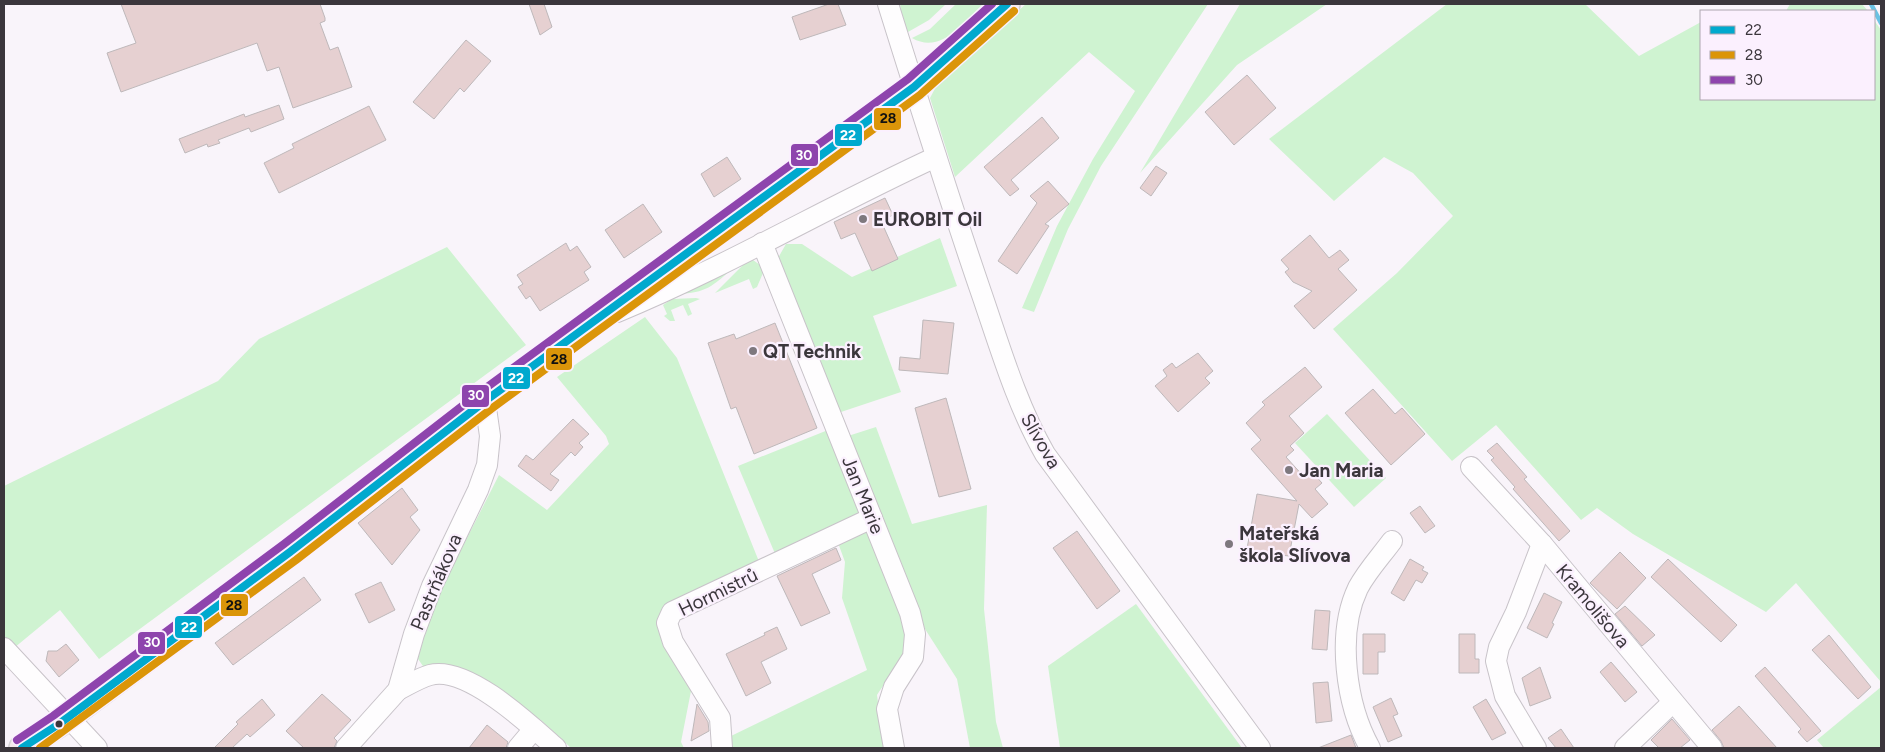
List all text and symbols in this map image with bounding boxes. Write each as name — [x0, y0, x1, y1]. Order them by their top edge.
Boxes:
legend — [1700, 10, 1875, 100]
text: 22 — [1745, 21, 1762, 39]
text: 28 — [1745, 46, 1763, 64]
text: 30 — [1745, 71, 1763, 89]
line badge: 28 — [873, 107, 902, 131]
text: 28 — [880, 110, 896, 127]
line badge: 22 — [834, 123, 863, 147]
text: 22 — [840, 127, 856, 144]
line badge: 30 — [790, 143, 819, 167]
text: 30 — [796, 147, 812, 164]
place label: EUROBIT Oil — [873, 208, 982, 231]
marker: EUROBIT Oil — [857, 213, 869, 225]
place label: QT Technik — [763, 340, 862, 363]
marker: QT Technik — [747, 345, 759, 357]
line badge: 28 — [545, 347, 573, 371]
text: 28 — [551, 351, 567, 368]
line badge: 22 — [502, 366, 531, 390]
text: 22 — [508, 370, 524, 387]
line badge: 30 — [461, 384, 490, 408]
text: 30 — [468, 387, 484, 404]
street label: Slívova — [1016, 409, 1066, 473]
street label: Jan Marie — [837, 453, 889, 537]
place label: Jan Maria — [1299, 459, 1384, 482]
marker: Jan Maria — [1283, 464, 1295, 476]
place label: Mateřská škola Slívova — [1239, 522, 1351, 567]
street label: Pastrňákova — [405, 530, 467, 634]
marker: Mateřská škola Slívova — [1223, 538, 1235, 550]
street label: Kramolišova — [1551, 559, 1635, 653]
street label: Hormistrů — [675, 563, 761, 621]
line badge: 28 — [220, 593, 249, 617]
text: 28 — [226, 597, 242, 614]
line badge: 22 — [174, 615, 203, 639]
text: 22 — [181, 619, 197, 636]
line badge: 30 — [137, 631, 166, 655]
text: 30 — [144, 634, 160, 651]
unlabelled marker — [54, 719, 64, 729]

